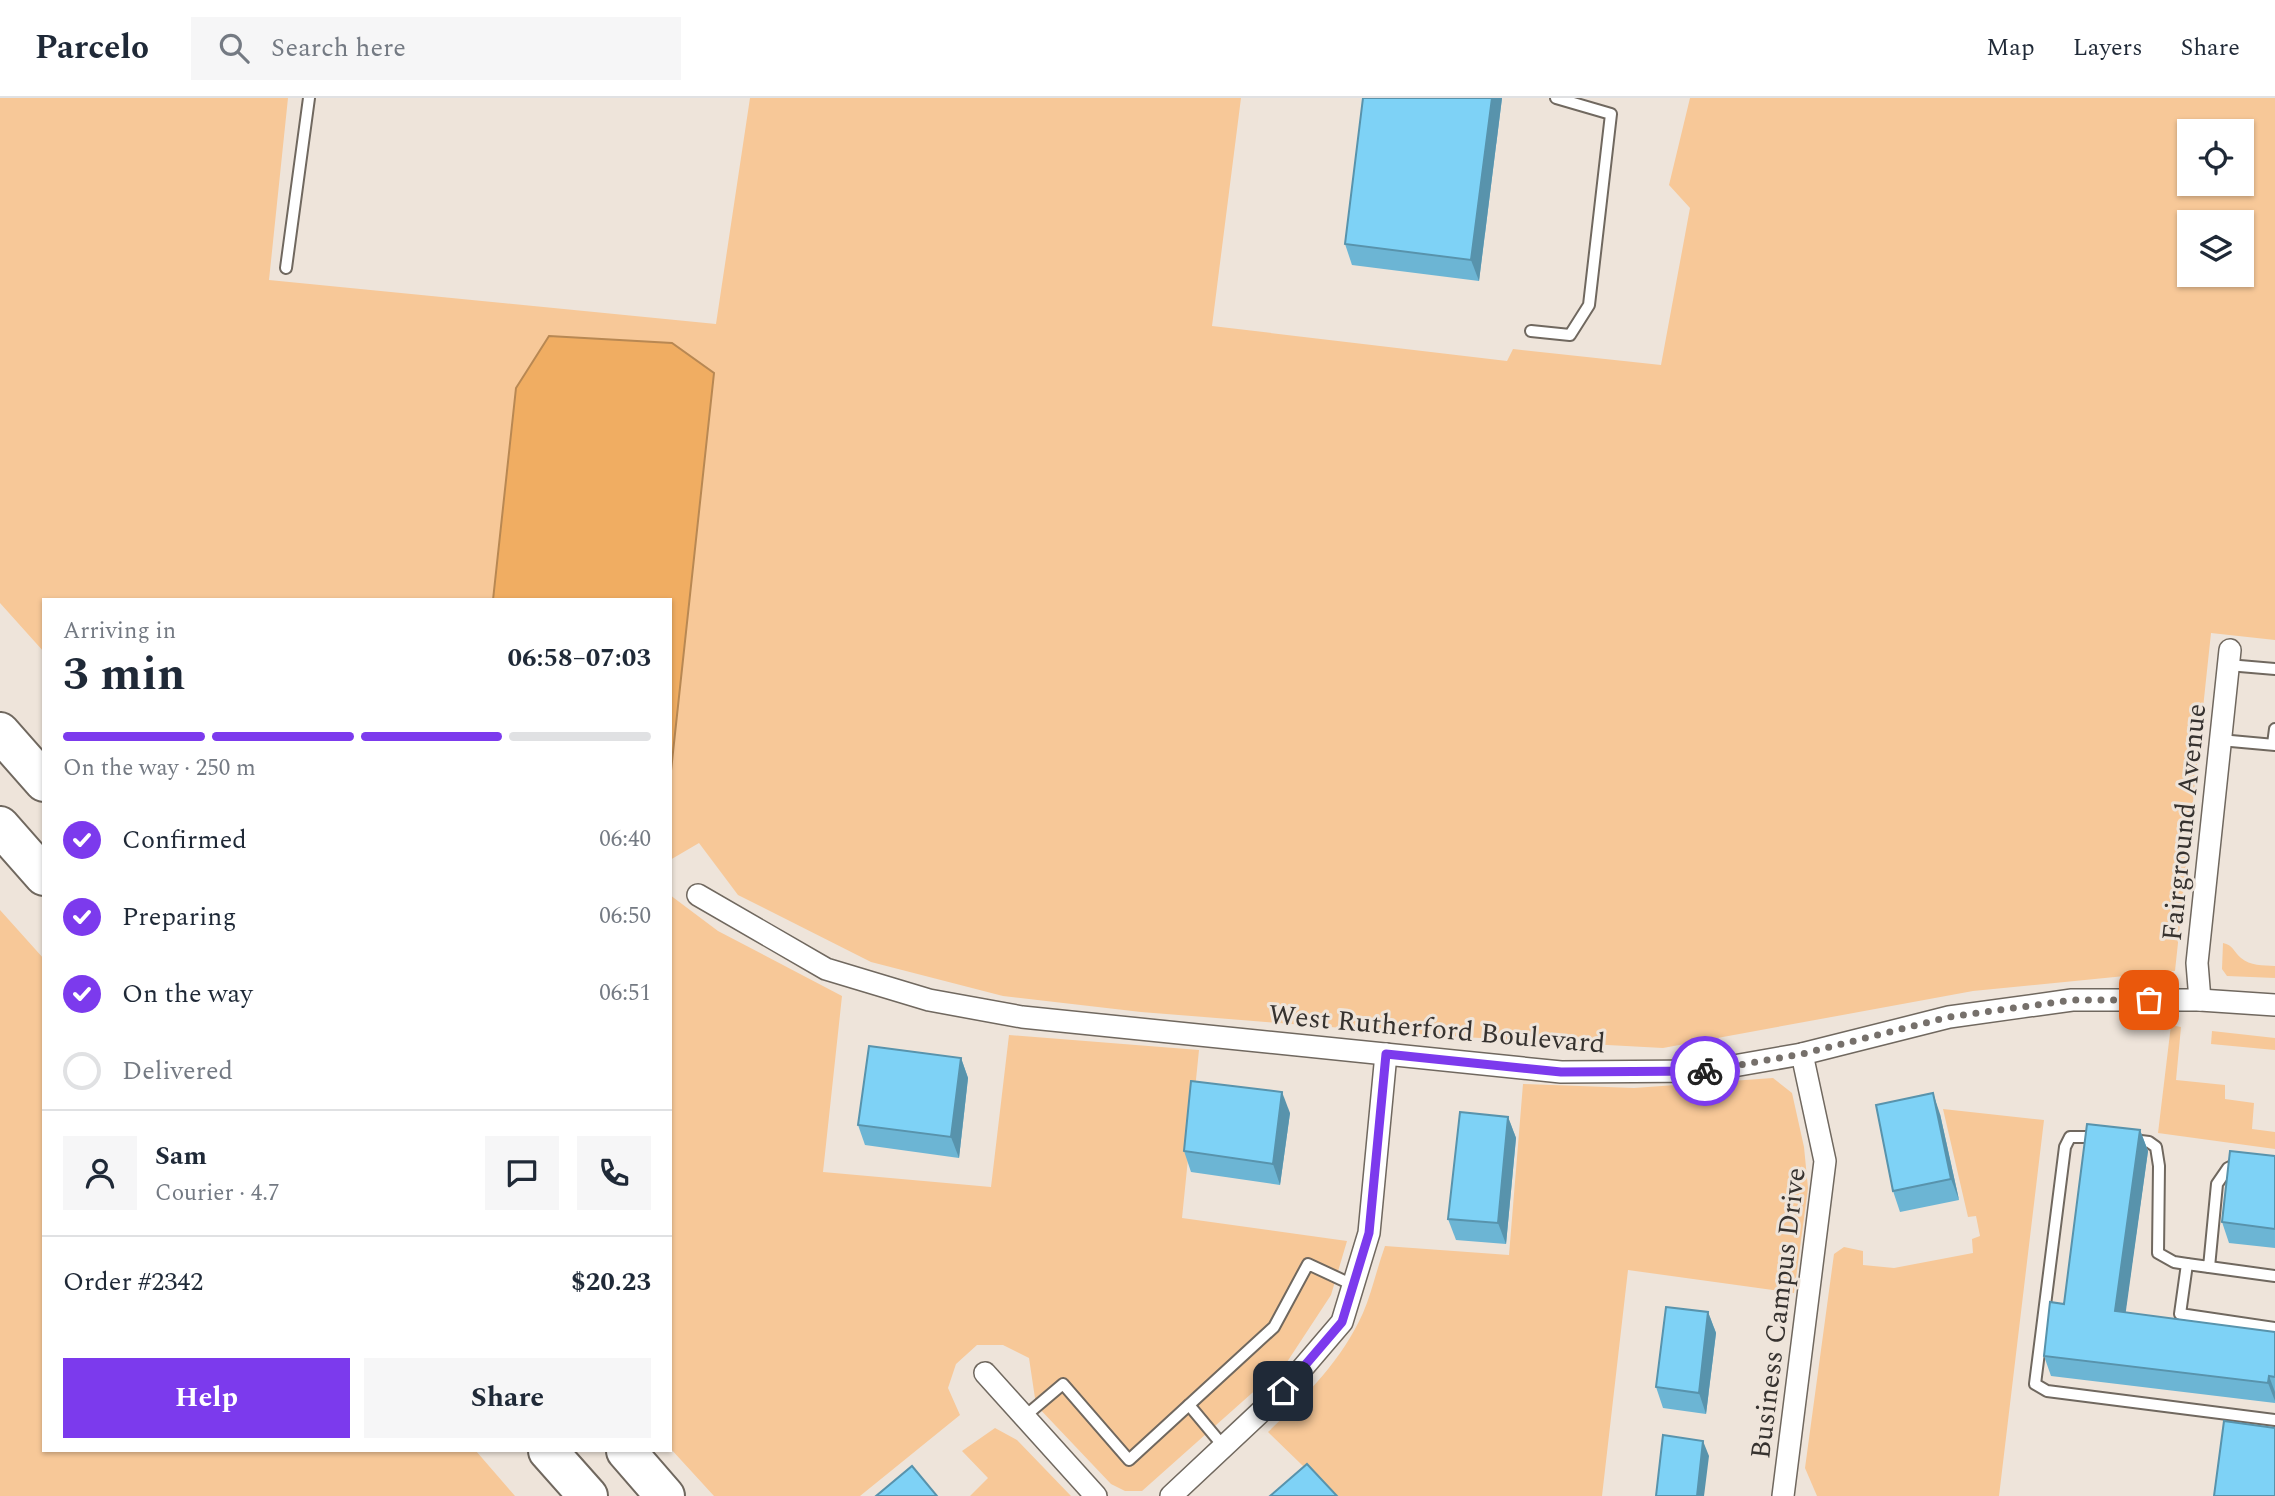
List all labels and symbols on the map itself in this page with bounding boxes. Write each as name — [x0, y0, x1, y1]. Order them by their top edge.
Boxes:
street label: Fairground Avenue — [2151, 701, 2218, 943]
pin — [2119, 970, 2179, 1030]
street label: West Rutherford Boulevard — [1267, 993, 1607, 1066]
courier — [1670, 1036, 1740, 1106]
street label: Business Campus Drive — [1739, 1165, 1818, 1461]
pin — [1253, 1361, 1313, 1421]

